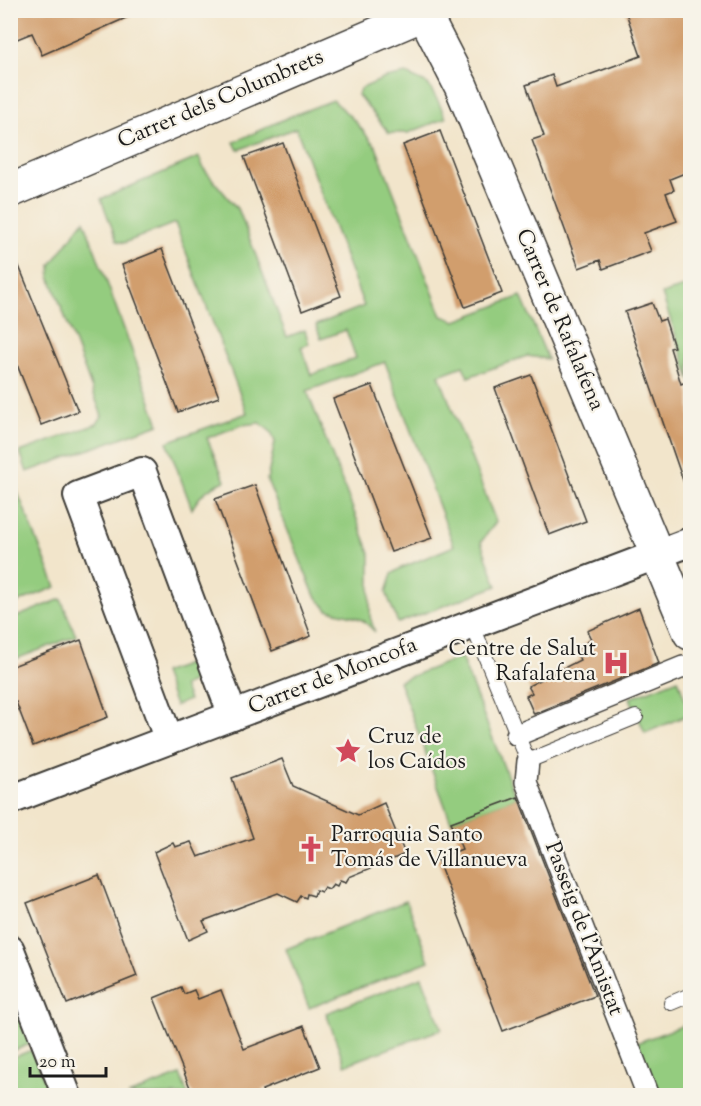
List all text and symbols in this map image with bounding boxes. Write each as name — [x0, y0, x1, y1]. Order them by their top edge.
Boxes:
street label: Carrer dels Columbrets — [113, 42, 329, 158]
street label: Carrer de Rafalafena — [506, 224, 612, 416]
street label: Carrer de Moncofa — [244, 630, 422, 724]
place label: Centre de Salut Rafalafena — [449, 634, 596, 691]
hospital icon: Centre de Salut Rafalafena — [601, 648, 631, 678]
place label: Cruz de los Caídos — [368, 722, 466, 779]
place icon: Cruz de los Caídos — [333, 736, 363, 766]
place label: Parroquia Santo Tomás de Villanueva — [331, 820, 528, 877]
church icon: Parroquia Santo Tomás de Villanueva — [296, 834, 326, 864]
street label: Passeig de l'Amistat — [535, 838, 631, 1021]
scale bar — [30, 1040, 106, 1078]
text: 20 m — [39, 1050, 76, 1076]

